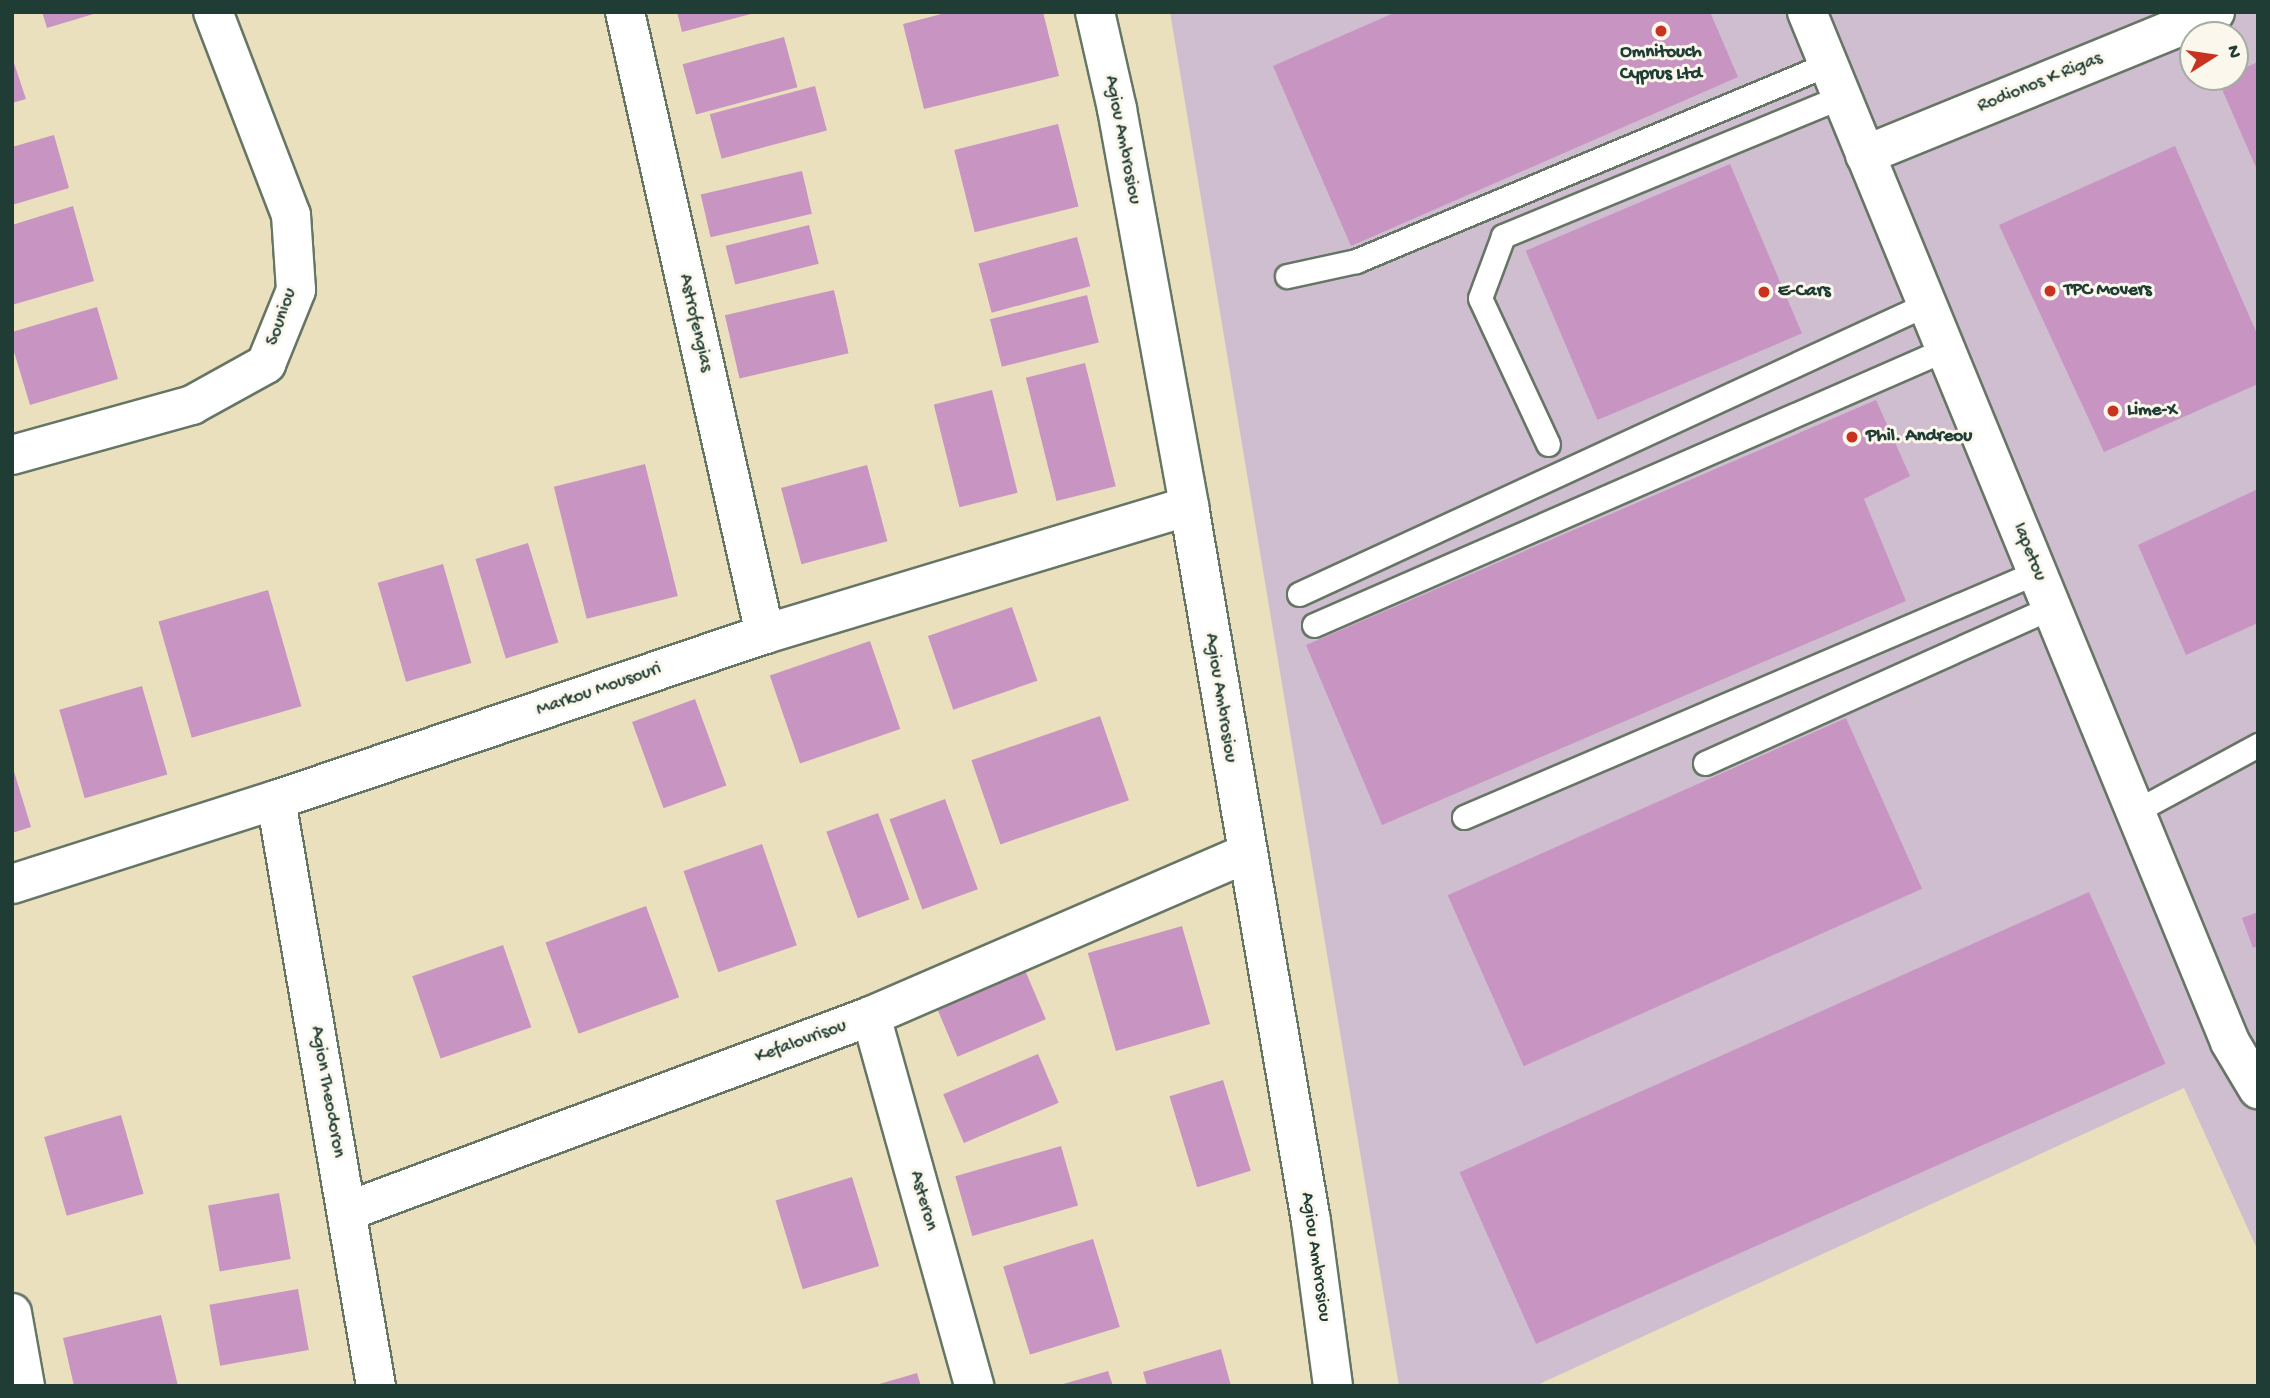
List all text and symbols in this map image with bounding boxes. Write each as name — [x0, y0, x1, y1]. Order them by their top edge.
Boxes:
north arrow — [2179, 21, 2249, 91]
marker: Omnitouch Cyprus Ltd — [1653, 23, 1669, 39]
place label: Omnitouch Cyprus Ltd — [1620, 42, 1702, 86]
text: N — [2221, 43, 2246, 60]
street label: Rodionos K Rigas — [1974, 48, 2106, 118]
street label: Agiou Ambrosiou — [1098, 74, 1146, 206]
street label: Astrofengias — [673, 272, 717, 374]
place label: TPC Movers — [2064, 280, 2152, 302]
place label: E-Cars — [1778, 281, 1830, 303]
marker: TPC Movers — [2042, 283, 2058, 299]
marker: E-Cars — [1756, 284, 1772, 300]
street label: Souniou — [262, 285, 302, 349]
place label: Lime-X — [2127, 400, 2177, 422]
marker: Lime-X — [2105, 403, 2121, 419]
place label: Phil. Andreou — [1866, 426, 1972, 448]
marker: Phil. Andreou — [1844, 429, 1860, 445]
street label: Iapetou — [2007, 520, 2051, 584]
street label: Agiou Ambrosiou — [1199, 632, 1241, 764]
street label: Markou Mousouri — [533, 658, 665, 722]
street label: Kefalovrisou — [752, 1015, 850, 1069]
street label: Agion Theodoron — [304, 1024, 350, 1160]
street label: Asteron — [904, 1168, 942, 1234]
street label: Agiou Ambrosiou — [1295, 1191, 1335, 1323]

